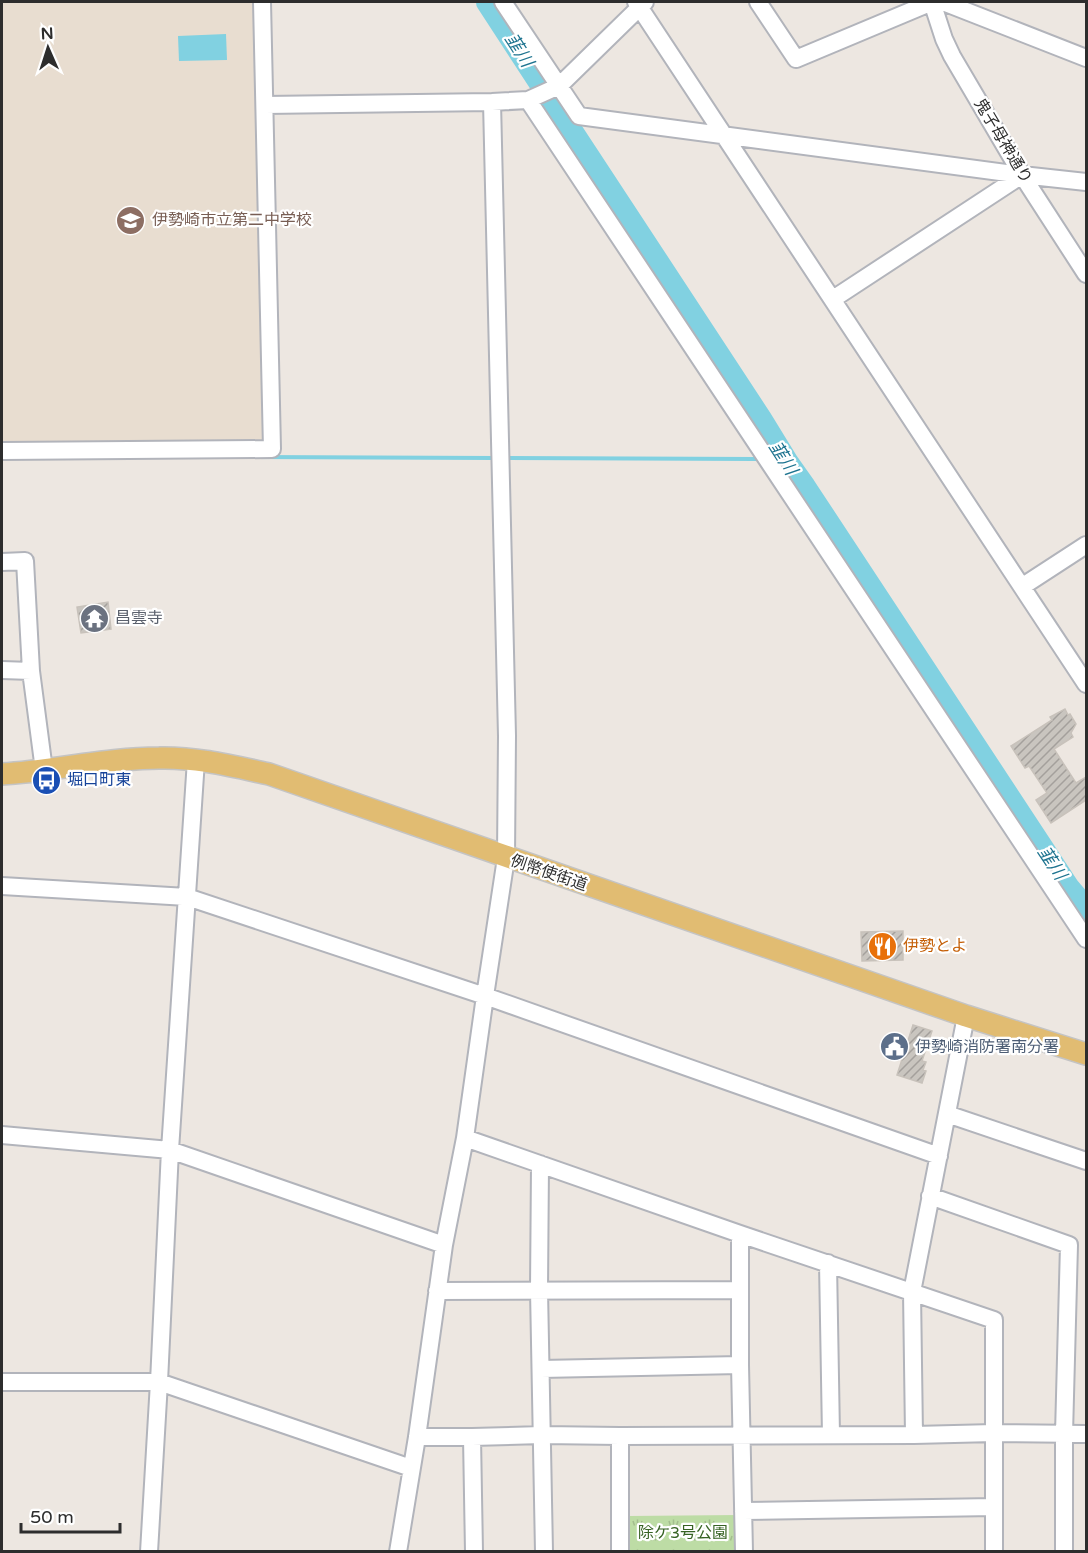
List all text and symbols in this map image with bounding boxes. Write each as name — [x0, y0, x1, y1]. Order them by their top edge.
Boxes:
north arrow — [18, 18, 78, 78]
text: N — [40, 24, 54, 44]
water label: 韮川 — [500, 29, 539, 73]
street label: 鬼子母神通り — [970, 95, 1036, 187]
school or university icon: 伊勢崎市立第二中学校 — [115, 204, 147, 236]
place label: 伊勢崎市立第二中学校 — [152, 210, 312, 230]
water label: 韮川 — [764, 437, 803, 481]
temple icon: 昌雲寺 — [78, 602, 110, 634]
place label: 昌雲寺 — [115, 608, 163, 628]
bus stop icon: 堀口町東 — [30, 764, 62, 796]
place label: 堀口町東 — [67, 770, 131, 790]
water label: 韮川 — [1033, 842, 1072, 886]
street label: 例幣使街道 — [508, 851, 590, 895]
restaurant icon: 伊勢とよ — [866, 930, 898, 962]
place label: 伊勢とよ — [903, 936, 967, 956]
public building icon: 伊勢崎消防署南分署 — [878, 1031, 910, 1063]
place label: 伊勢崎消防署南分署 — [915, 1037, 1059, 1057]
scale bar — [21, 1496, 120, 1534]
text: 50 m — [30, 1506, 74, 1528]
park label: 除ケ3号公園 — [638, 1523, 728, 1543]

